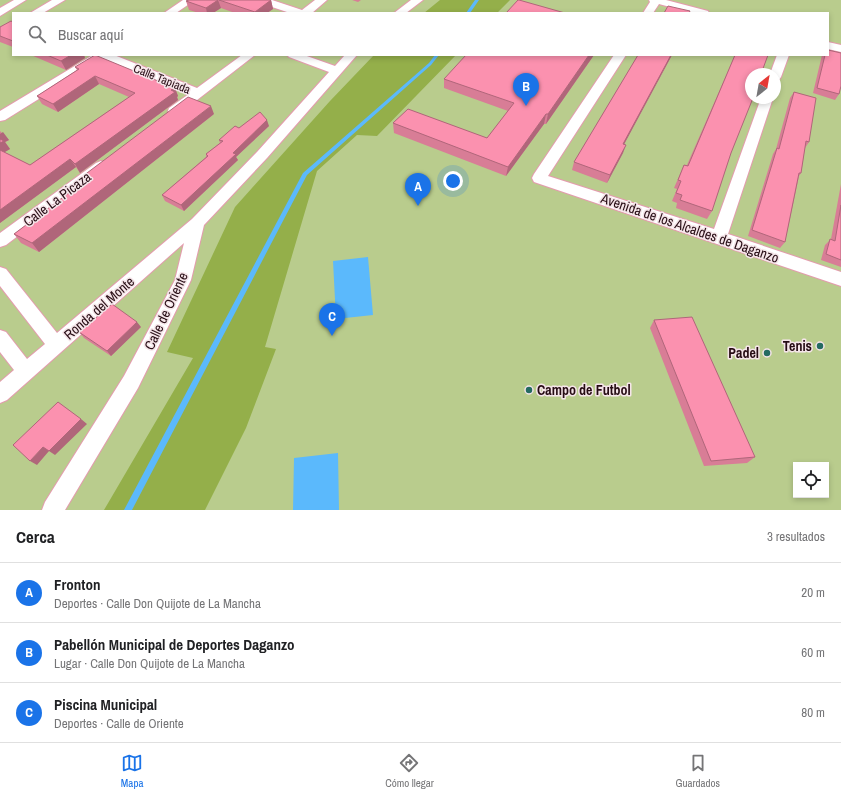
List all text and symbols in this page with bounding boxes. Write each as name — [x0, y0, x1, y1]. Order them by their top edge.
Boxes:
search box — [12, 12, 829, 56]
icon: search — [26, 23, 48, 45]
text: Buscar aquí — [58, 24, 124, 45]
street label: Calle Tapiada — [131, 60, 193, 98]
north arrow — [745, 68, 781, 104]
pin: B — [513, 73, 539, 106]
street label: Calle La Picaza — [19, 167, 95, 230]
your location — [443, 171, 463, 191]
pin: A — [405, 173, 431, 206]
street label: Avenida de los Alcaldes de Daganzo — [598, 189, 781, 267]
street label: Calle de Oriente — [140, 269, 192, 353]
street label: Ronda del Monte — [60, 273, 138, 343]
pin: C — [319, 303, 345, 336]
place label: Tenis — [783, 337, 812, 355]
marker: Tenis — [815, 341, 825, 351]
place label: Padel — [728, 344, 759, 362]
marker: Padel — [762, 348, 772, 358]
place label: Campo de Futbol — [537, 381, 631, 399]
marker: Campo de Futbol — [524, 385, 534, 395]
map controls — [793, 462, 829, 498]
button: locate — [793, 462, 829, 498]
text: Cerca — [16, 525, 55, 548]
text: 3 resultados — [767, 528, 825, 545]
text: Fronton — [54, 574, 100, 595]
text: A — [25, 584, 33, 601]
text: 20 m — [801, 584, 825, 601]
text: Deportes · Calle Don Quijote de La Mancha — [54, 595, 261, 612]
text: Pabellón Municipal de Deportes Daganzo — [54, 634, 295, 655]
text: B — [25, 644, 33, 661]
text: 60 m — [801, 644, 825, 661]
text: Lugar · Calle Don Quijote de La Mancha — [54, 655, 245, 672]
text: Piscina Municipal — [54, 694, 157, 715]
text: C — [25, 704, 33, 721]
text: 80 m — [801, 704, 825, 721]
text: Deportes · Calle de Oriente — [54, 715, 184, 732]
tab: Mapa — [121, 752, 143, 790]
tab: Cómo llegar — [385, 752, 434, 790]
tab: Guardados — [675, 752, 720, 790]

